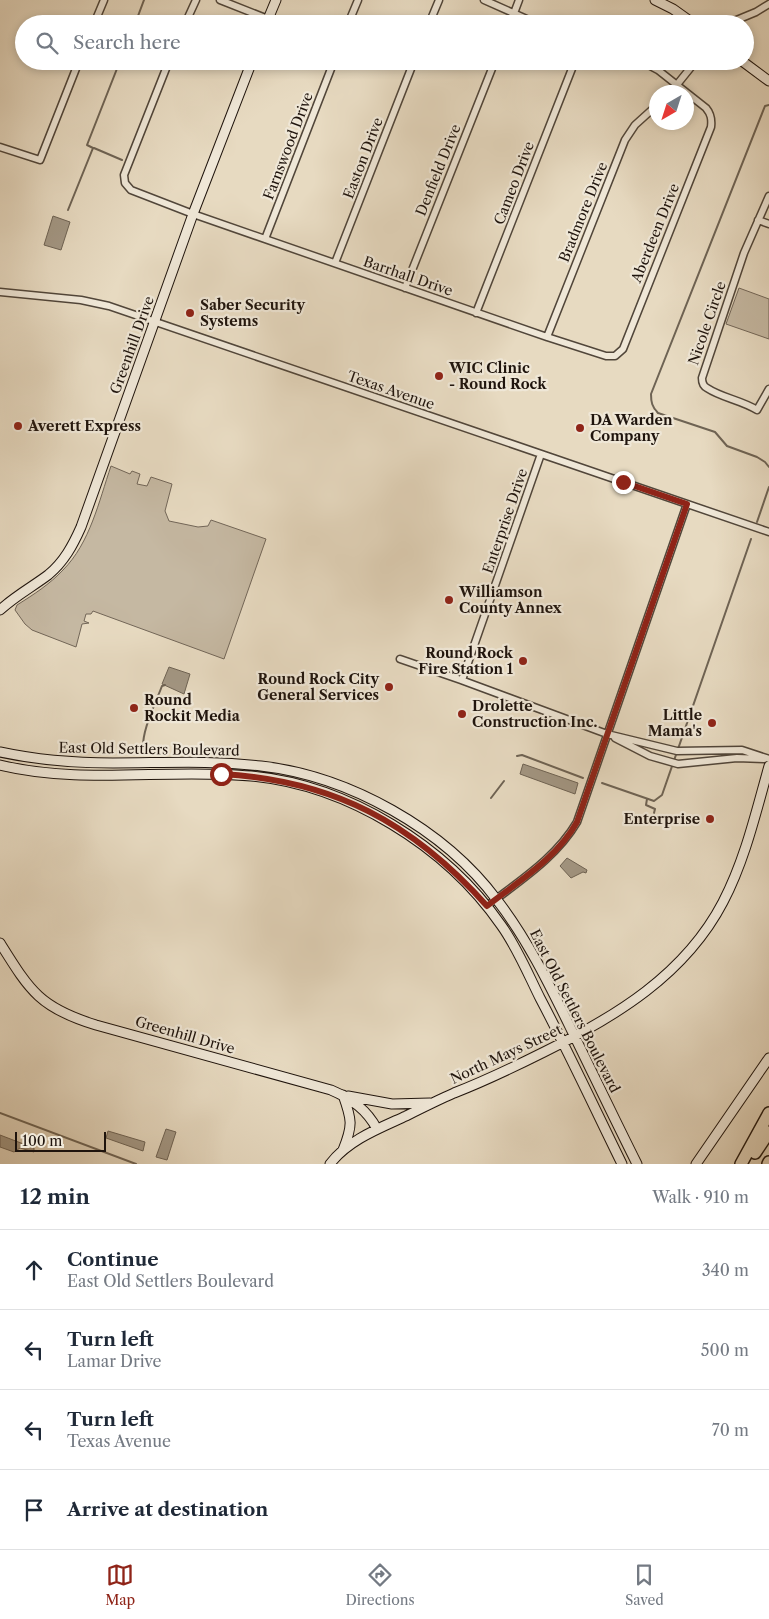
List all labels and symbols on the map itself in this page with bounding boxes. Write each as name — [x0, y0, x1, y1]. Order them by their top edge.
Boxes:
north arrow — [649, 85, 694, 130]
street label: Farnswood Drive — [259, 90, 317, 202]
street label: Easton Drive — [339, 115, 387, 201]
street label: Denfield Drive — [411, 121, 465, 219]
street label: Cameo Drive — [490, 139, 538, 227]
street label: Bradmore Drive — [555, 159, 611, 265]
street label: Aberdeen Drive — [627, 181, 683, 286]
street label: Barrhall Drive — [361, 252, 455, 300]
street label: Nicole Circle — [684, 279, 730, 367]
street label: Greenhill Drive — [106, 293, 158, 396]
place label: Saber Security Systems — [200, 296, 305, 330]
marker: Saber Security Systems — [184, 307, 196, 319]
place label: WIC Clinic - Round Rock — [448, 359, 547, 393]
street label: Texas Avenue — [345, 367, 437, 413]
marker: WIC Clinic - Round Rock — [433, 370, 445, 382]
place label: DA Warden Company — [590, 411, 673, 445]
place label: Averett Express — [27, 417, 141, 435]
marker: Averett Express — [12, 420, 24, 432]
marker: DA Warden Company — [574, 422, 586, 434]
street label: Enterprise Drive — [479, 466, 531, 576]
route end — [612, 471, 635, 494]
place label: Williamson County Annex — [458, 583, 563, 617]
marker: Williamson County Annex — [443, 594, 455, 606]
place label: Round Rock Fire Station 1 — [418, 644, 514, 678]
marker: Round Rock Fire Station 1 — [517, 655, 529, 667]
place label: Round Rock City General Services — [257, 670, 379, 704]
marker: Round Rock City General Services — [383, 681, 395, 693]
place label: Round Rockit Media — [144, 691, 241, 725]
place label: Drolette Construction Inc. — [472, 697, 597, 731]
marker: Round Rockit Media — [128, 702, 140, 714]
place label: Little Mama's — [648, 706, 702, 740]
marker: Drolette Construction Inc. — [456, 708, 468, 720]
marker: Little Mama's — [706, 717, 718, 729]
street label: East Old Settlers Boulevard — [58, 738, 240, 760]
route start — [210, 763, 233, 786]
place label: Enterprise — [623, 810, 700, 828]
marker: Enterprise — [704, 813, 716, 825]
street label: East Old Settlers Boulevard — [526, 926, 624, 1096]
street label: Greenhill Drive — [133, 1012, 237, 1058]
street label: North Mays Street — [447, 1020, 565, 1088]
scale bar — [15, 1129, 106, 1152]

